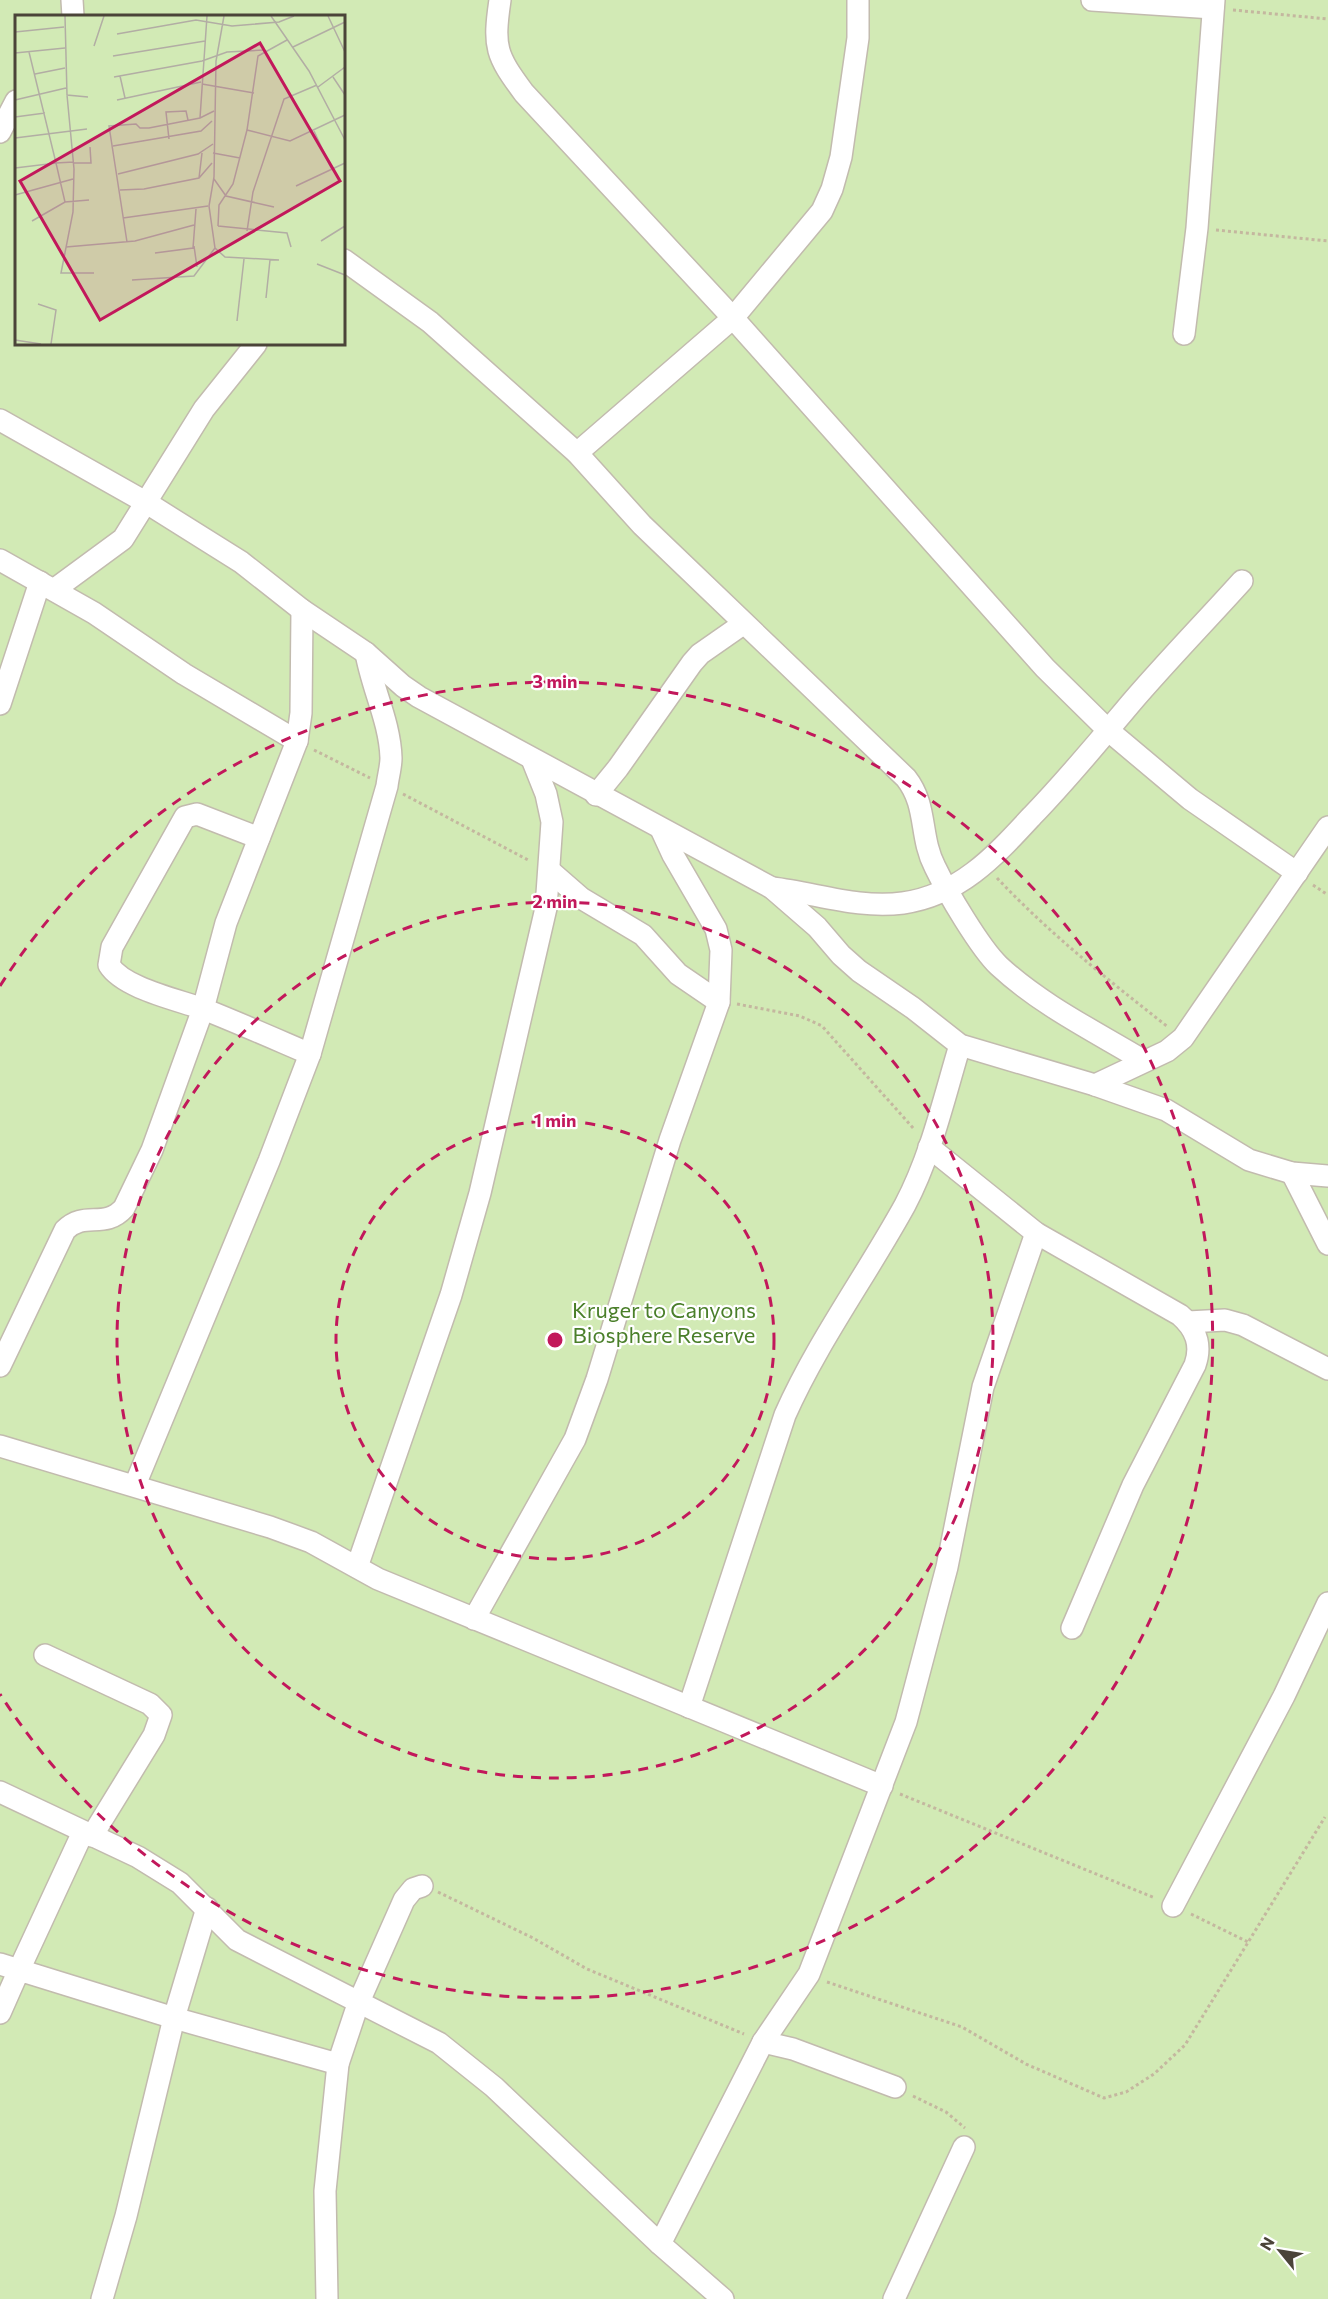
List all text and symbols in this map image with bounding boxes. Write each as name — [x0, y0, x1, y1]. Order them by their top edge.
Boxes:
inset map — [15, 15, 345, 345]
text: 3 min — [532, 670, 578, 692]
text: 2 min — [533, 890, 577, 912]
text: 1 min — [534, 1109, 576, 1131]
park label: Kruger to Canyons Biosphere Reserve — [572, 1296, 756, 1348]
centre of rings — [545, 1330, 565, 1350]
north arrow — [1250, 2221, 1310, 2281]
text: N — [1255, 2233, 1278, 2253]

